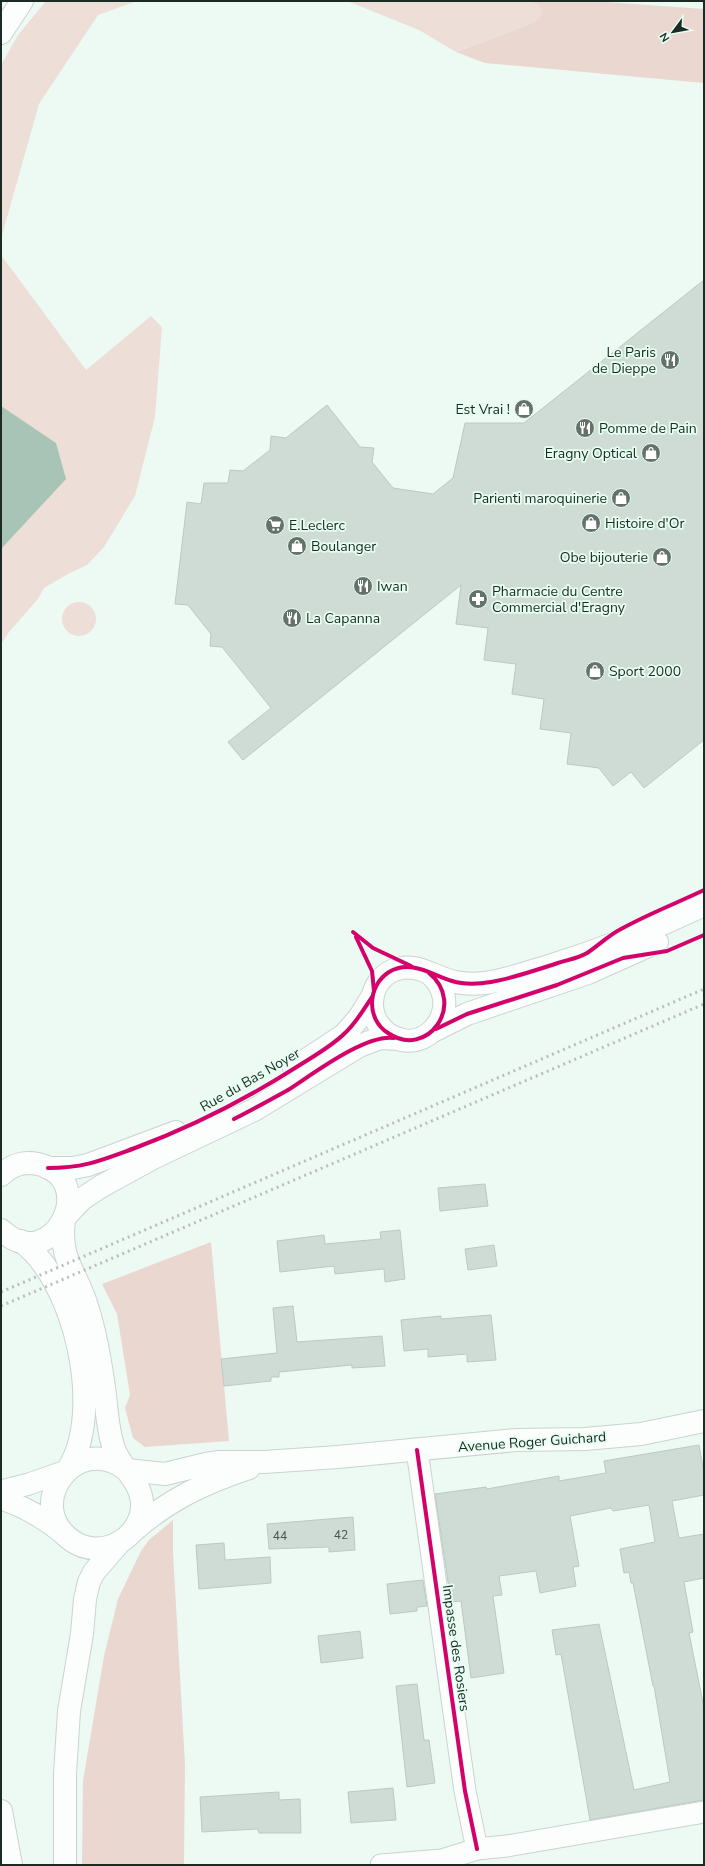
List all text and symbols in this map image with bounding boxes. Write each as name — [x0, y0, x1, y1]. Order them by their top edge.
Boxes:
north arrow — [653, 12, 693, 52]
text: N — [656, 30, 673, 45]
place label: Le Paris de Dieppe — [592, 343, 656, 378]
restaurant icon: Le Paris de Dieppe — [659, 349, 681, 371]
shop icon: Est Vrai ! — [513, 398, 535, 420]
place label: Est Vrai ! — [456, 400, 510, 419]
restaurant icon: Pomme de Pain — [574, 417, 596, 439]
place label: Pomme de Pain — [599, 419, 697, 438]
shop icon: Eragny Optical — [640, 442, 662, 464]
place label: Eragny Optical — [545, 444, 638, 463]
shop icon: Parienti maroquinerie — [610, 487, 632, 509]
place label: Parienti maroquinerie — [473, 489, 607, 508]
shop icon: Histoire d'Or — [580, 512, 602, 534]
supermarket icon: E.Leclerc — [264, 514, 286, 536]
place label: Histoire d'Or — [605, 514, 684, 533]
place label: E.Leclerc — [289, 516, 345, 535]
shop icon: Boulanger — [286, 535, 308, 557]
place label: Boulanger — [311, 537, 376, 556]
shop icon: Obe bijouterie — [651, 546, 673, 568]
place label: Obe bijouterie — [560, 548, 648, 567]
restaurant icon: Iwan — [352, 575, 374, 597]
place label: Iwan — [377, 577, 408, 596]
place label: Pharmacie du Centre Commercial d'Eragny — [492, 582, 626, 617]
pharmacy icon: Pharmacie du Centre Commercial d'Eragny — [467, 588, 489, 610]
restaurant icon: La Capanna — [281, 607, 303, 629]
place label: La Capanna — [306, 609, 380, 628]
shop icon: Sport 2000 — [584, 660, 606, 682]
place label: Sport 2000 — [609, 662, 681, 681]
street label: Rue du Bas Noyer — [196, 1044, 304, 1116]
street label: Avenue Roger Guichard — [457, 1427, 607, 1457]
house number: 42 — [334, 1527, 348, 1543]
house number: 44 — [273, 1528, 287, 1544]
street label: Impasse des Rosiers — [438, 1583, 474, 1713]

